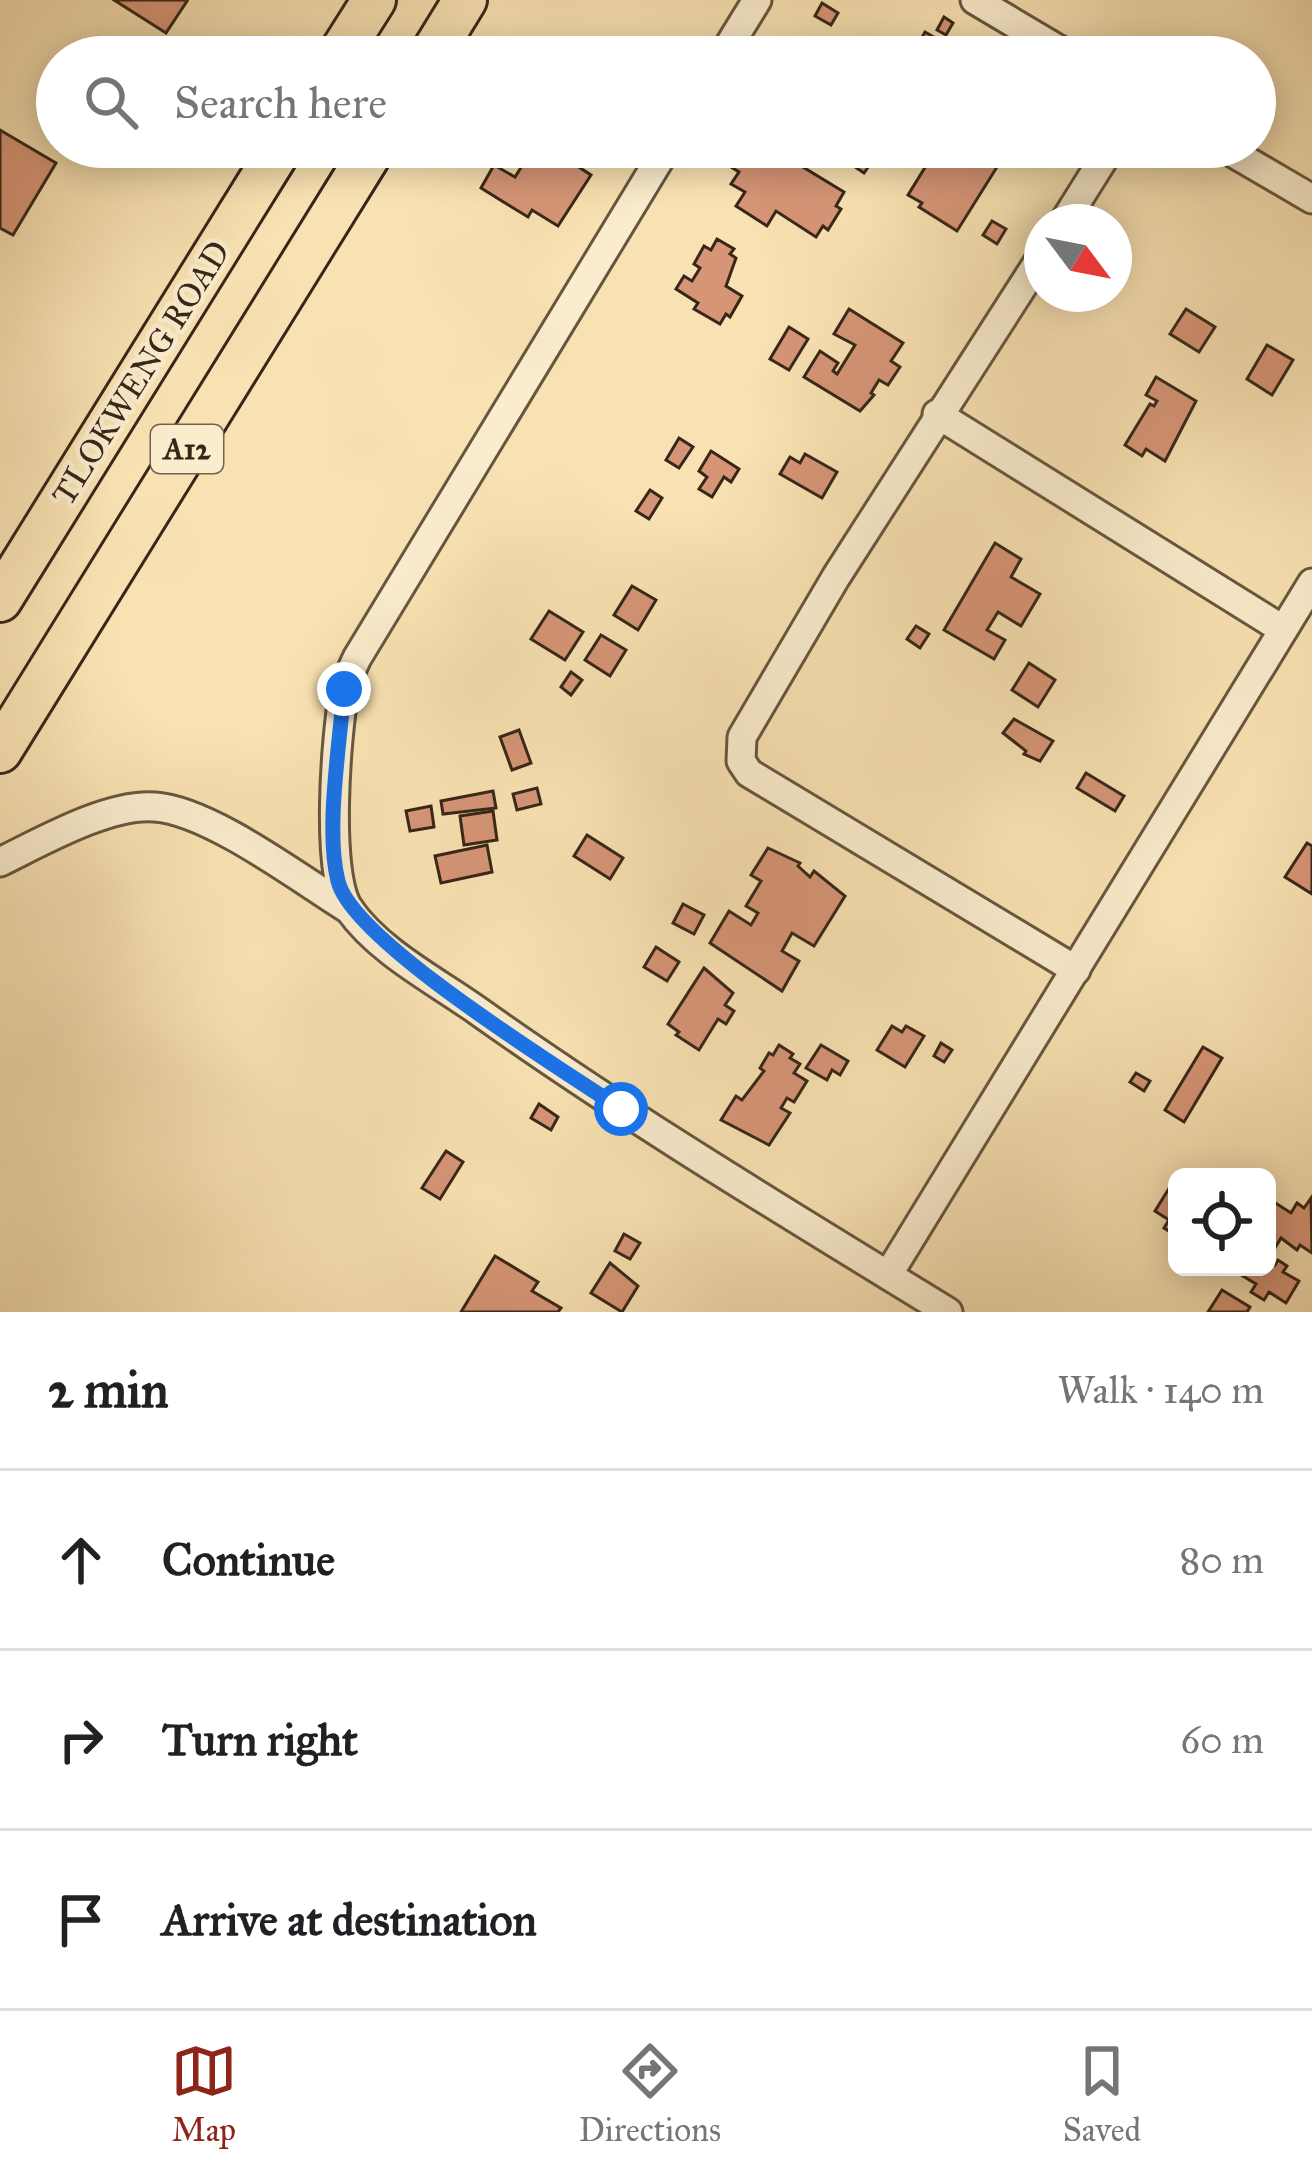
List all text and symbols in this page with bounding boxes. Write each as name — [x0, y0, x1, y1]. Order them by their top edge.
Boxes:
search box — [36, 36, 1276, 168]
icon: search — [78, 69, 144, 135]
text: Search here — [174, 75, 387, 130]
north arrow — [1024, 204, 1132, 312]
street label: TLOKWENG ROAD — [43, 233, 239, 513]
road number: A12 — [151, 425, 223, 473]
route end — [317, 662, 371, 716]
route start — [594, 1082, 648, 1136]
map controls — [1168, 1168, 1276, 1276]
button: locate — [1168, 1168, 1276, 1276]
text: 2 min — [48, 1359, 169, 1421]
text: Walk · 140 m — [1057, 1366, 1264, 1414]
icon: ahead — [48, 1527, 114, 1593]
text: Continue — [162, 1532, 335, 1587]
text: 80 m — [1179, 1536, 1264, 1584]
icon: right — [48, 1707, 114, 1773]
text: Turn right — [162, 1712, 358, 1767]
text: 60 m — [1180, 1716, 1264, 1764]
icon: arrive — [48, 1887, 114, 1953]
text: Arrive at destination — [162, 1892, 537, 1947]
tab: Map — [171, 2038, 237, 2150]
tab: Directions — [579, 2038, 721, 2150]
tab: Saved — [1063, 2038, 1141, 2150]

